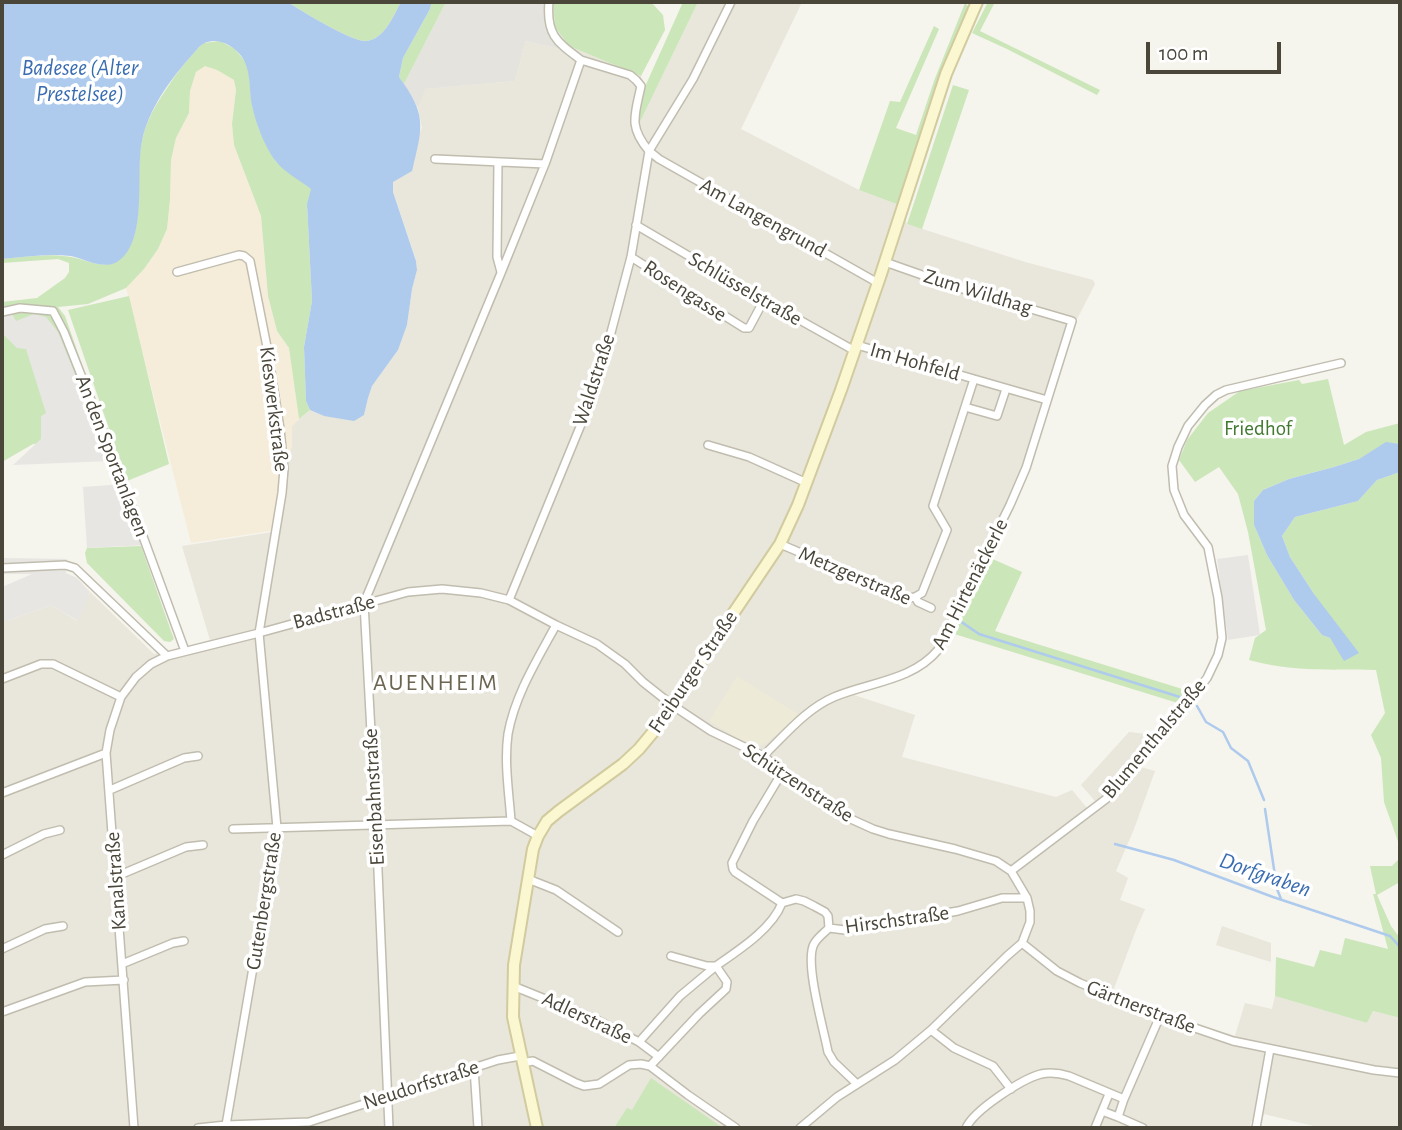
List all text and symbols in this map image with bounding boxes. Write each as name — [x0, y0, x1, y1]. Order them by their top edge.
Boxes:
scale bar — [1150, 28, 1285, 72]
text: 100 m — [1159, 43, 1209, 64]
water label: Badesee (Alter Prestelsee) — [22, 54, 138, 108]
street label: Am Langengrund — [695, 173, 831, 263]
street label: Schlüsselstraße — [684, 246, 806, 332]
street label: Rosengasse — [639, 255, 731, 327]
street label: Zum Wildhag — [921, 264, 1035, 320]
street label: Waldstraße — [567, 331, 621, 429]
street label: Im Hohfeld — [867, 337, 963, 387]
street label: Kieswerkstraße — [254, 345, 294, 473]
street label: An den Sportanlagen — [70, 372, 154, 540]
park label: Friedhof — [1224, 416, 1292, 442]
street label: Am Hirtenäckerle — [926, 514, 1014, 654]
street label: Metzgerstraße — [795, 541, 915, 611]
street label: Badstraße — [290, 589, 378, 635]
street label: Freiburger Straße — [643, 606, 743, 738]
district label: AUENHEIM — [374, 669, 498, 697]
street label: Blumenthalstraße — [1097, 674, 1211, 804]
street label: Eisenbahnstraße — [358, 728, 390, 866]
street label: Schützenstraße — [738, 738, 858, 828]
street label: Gutenbergstraße — [241, 830, 287, 972]
street label: Kanalstraße — [100, 831, 132, 931]
water label: Dorfgraben — [1216, 847, 1314, 903]
street label: Hirschstraße — [843, 900, 951, 940]
street label: Gärtnerstraße — [1083, 975, 1199, 1039]
street label: Adlerstraße — [538, 986, 636, 1050]
street label: Neudorfstraße — [360, 1054, 482, 1116]

